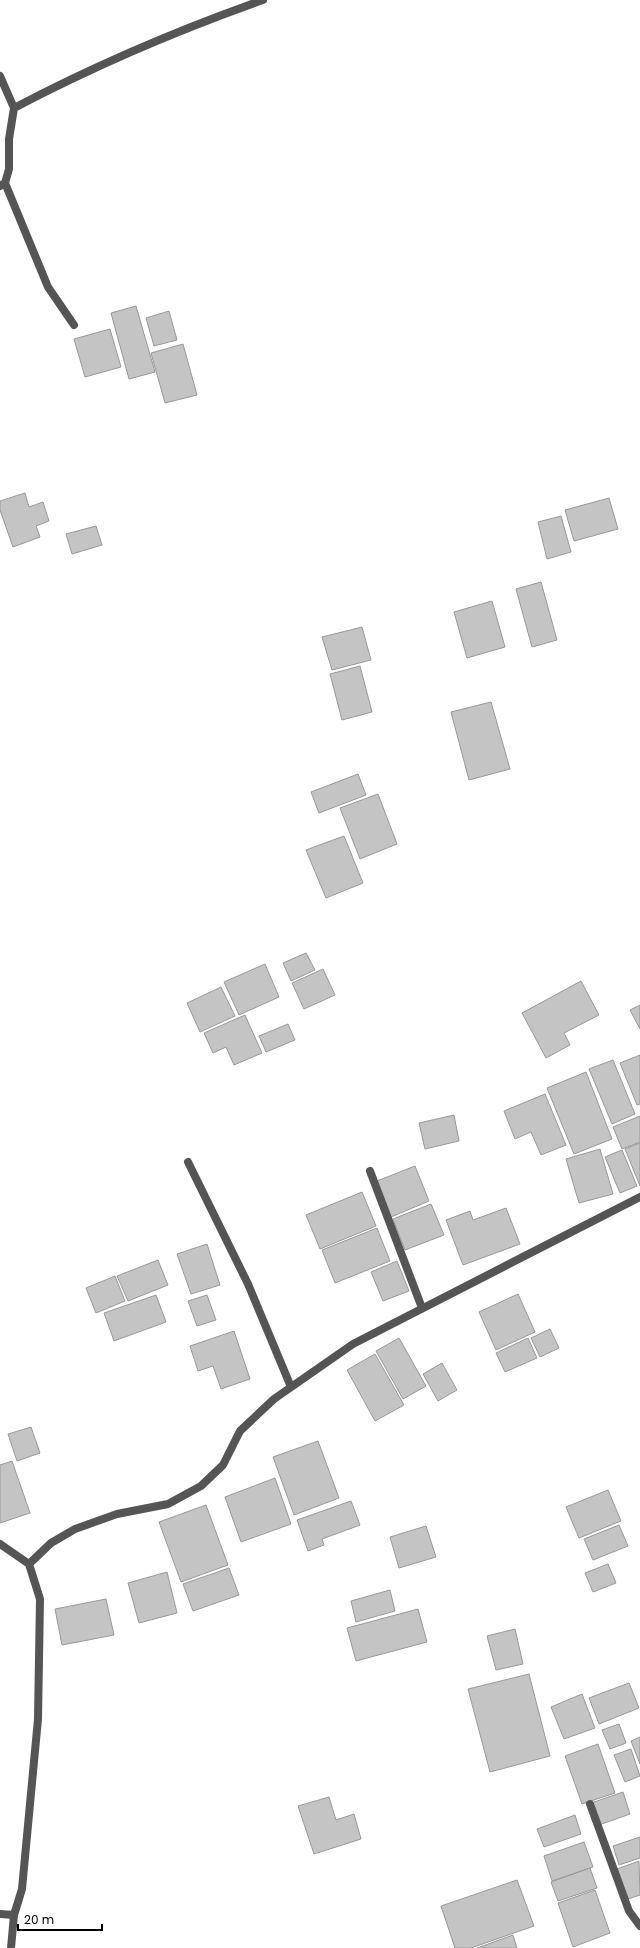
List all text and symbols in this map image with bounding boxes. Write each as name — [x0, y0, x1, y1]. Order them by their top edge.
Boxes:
scale bar — [18, 1906, 102, 1932]
text: 20 m — [24, 1911, 54, 1928]

